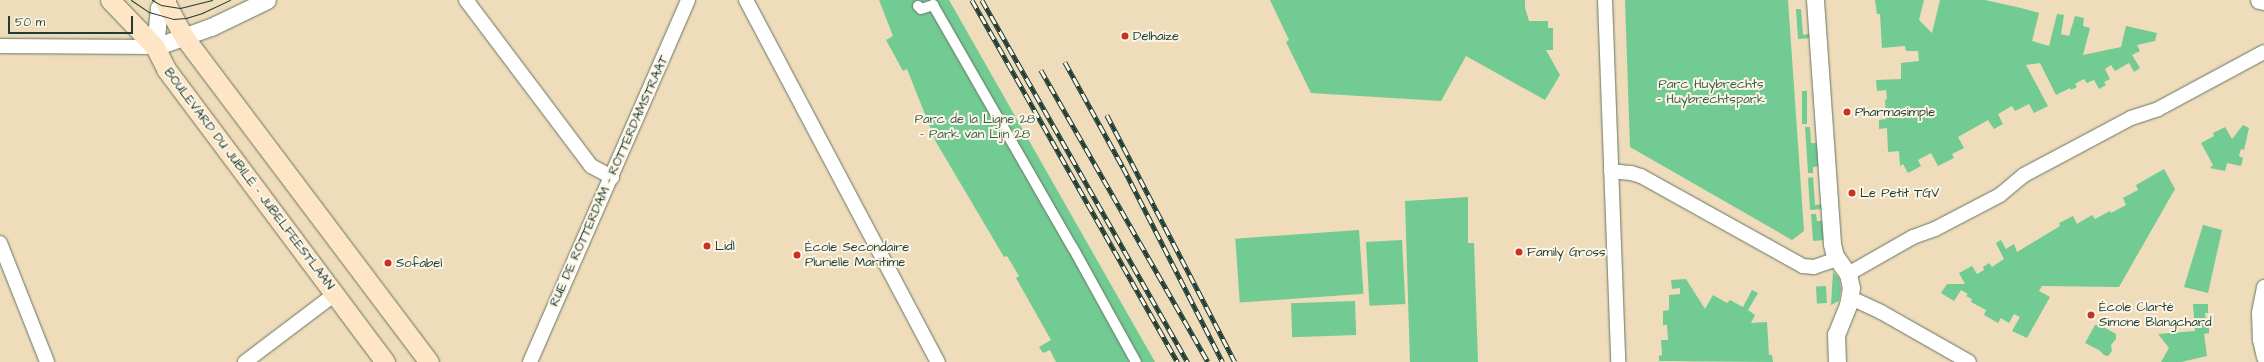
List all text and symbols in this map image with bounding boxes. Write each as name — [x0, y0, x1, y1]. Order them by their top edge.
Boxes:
scale bar — [10, 8, 135, 34]
text: 50 m — [15, 14, 45, 31]
place label: Delhaize — [1133, 28, 1179, 44]
marker: Delhaize — [1120, 31, 1130, 41]
street label: RUE DE ROTTERDAM - ROTTERDAMSTRAAT — [546, 53, 672, 309]
street label: BOULEVARD DU JUBILÉ - JUBELFEESTLAAN — [160, 65, 338, 293]
park label: Parc Huybrechts - Huybrechtspark — [1657, 77, 1765, 108]
place label: Pharmasimple — [1855, 104, 1935, 120]
marker: Pharmasimple — [1842, 107, 1852, 117]
park label: Parc de la Ligne 28 - Park van Lijn 28 — [915, 112, 1035, 143]
place label: Le Petit TGV — [1860, 185, 1939, 201]
marker: Le Petit TGV — [1847, 188, 1857, 198]
place label: Lidl — [715, 238, 735, 254]
place label: École Secondaire Plurielle Maritime — [805, 240, 909, 271]
marker: Lidl — [702, 241, 712, 251]
place label: Family Gross — [1527, 244, 1606, 260]
marker: Family Gross — [1514, 247, 1524, 257]
marker: École Secondaire Plurielle Maritime — [792, 250, 802, 260]
place label: Sofabel — [396, 255, 442, 271]
marker: Sofabel — [383, 258, 393, 268]
place label: École Clarté Simone Blangchard — [2099, 300, 2212, 331]
marker: École Clarté Simone Blangchard — [2086, 310, 2096, 320]

